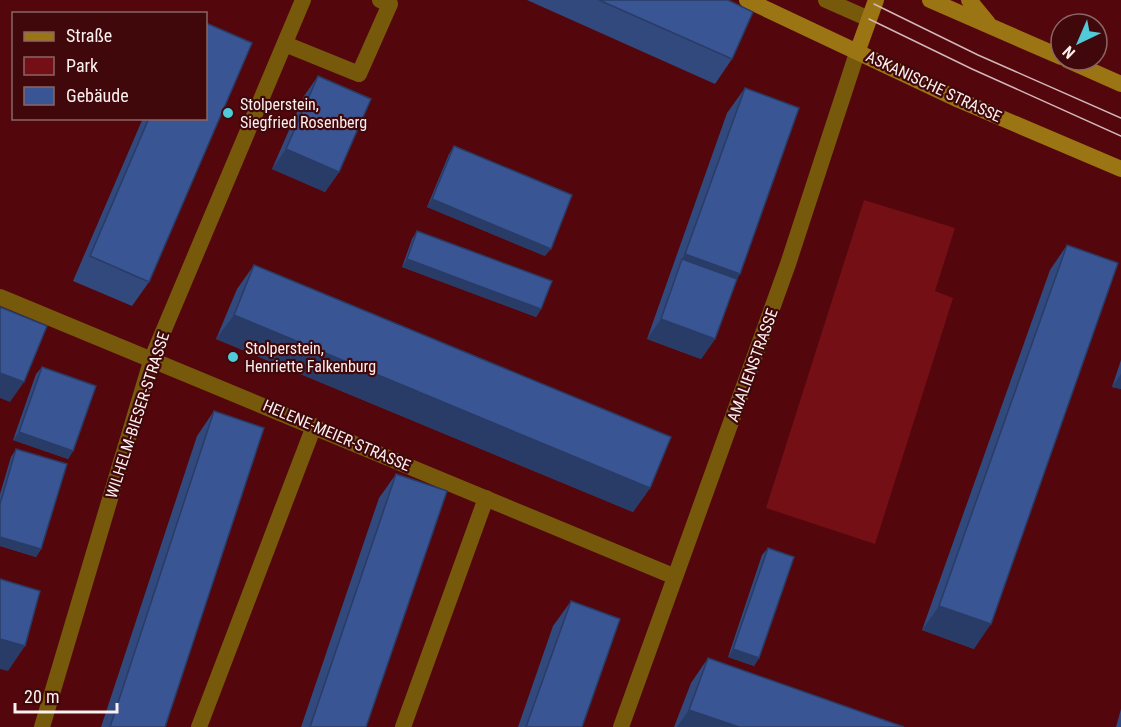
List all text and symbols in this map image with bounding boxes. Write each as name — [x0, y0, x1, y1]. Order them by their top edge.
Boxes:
legend — [12, 12, 207, 120]
north arrow — [1049, 12, 1109, 72]
text: Straße — [66, 25, 112, 46]
text: N — [1059, 42, 1079, 63]
street label: ASKANISCHE STRASSE — [863, 47, 1005, 126]
text: Park — [66, 55, 98, 76]
text: Gebäude — [66, 85, 129, 106]
place label: Stolperstein, Siegfried Rosenberg — [240, 95, 367, 132]
marker: Stolperstein, Siegfried Rosenberg — [221, 106, 235, 120]
street label: AMALIENSTRASSE — [723, 306, 782, 424]
street label: WILHELM-BIESER-STRASSE — [102, 330, 173, 501]
place label: Stolperstein, Henriette Falkenburg — [245, 339, 376, 376]
marker: Stolperstein, Henriette Falkenburg — [226, 350, 240, 364]
street label: HELENE-MEIER-STRASSE — [260, 396, 414, 475]
scale bar — [15, 676, 117, 714]
text: 20 m — [24, 686, 59, 707]

